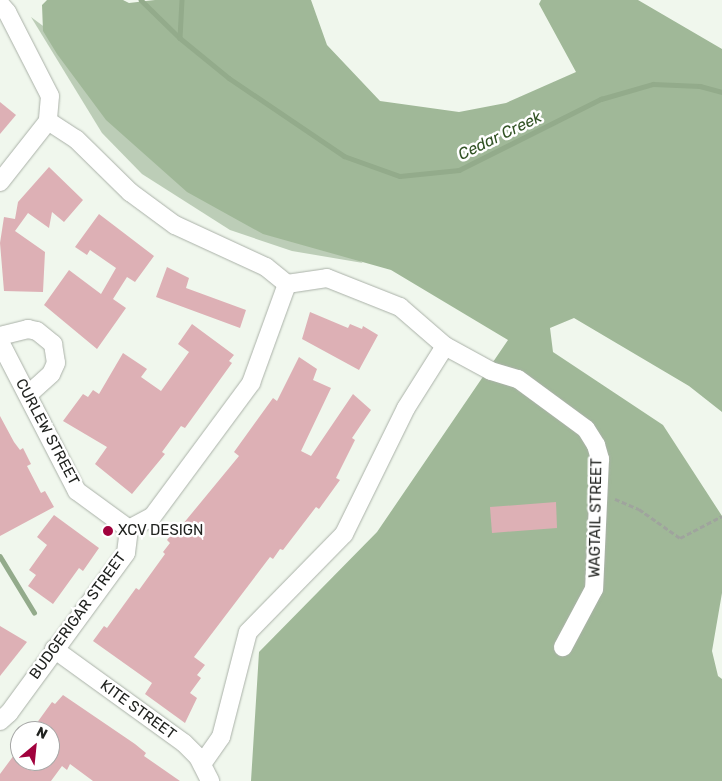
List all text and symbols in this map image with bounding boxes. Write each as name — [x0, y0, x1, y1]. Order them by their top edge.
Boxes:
water label: Cedar Creek — [455, 107, 545, 165]
street label: CURLEW STREET — [11, 376, 83, 488]
street label: WAGTAIL STREET — [586, 458, 606, 578]
place label: XCV DESIGN — [118, 522, 204, 540]
marker: XCV DESIGN — [102, 525, 114, 537]
street label: BUDGERIGAR STREET — [26, 549, 130, 683]
street label: KITE STREET — [97, 677, 179, 743]
north arrow — [10, 721, 60, 771]
text: N — [33, 723, 50, 743]

